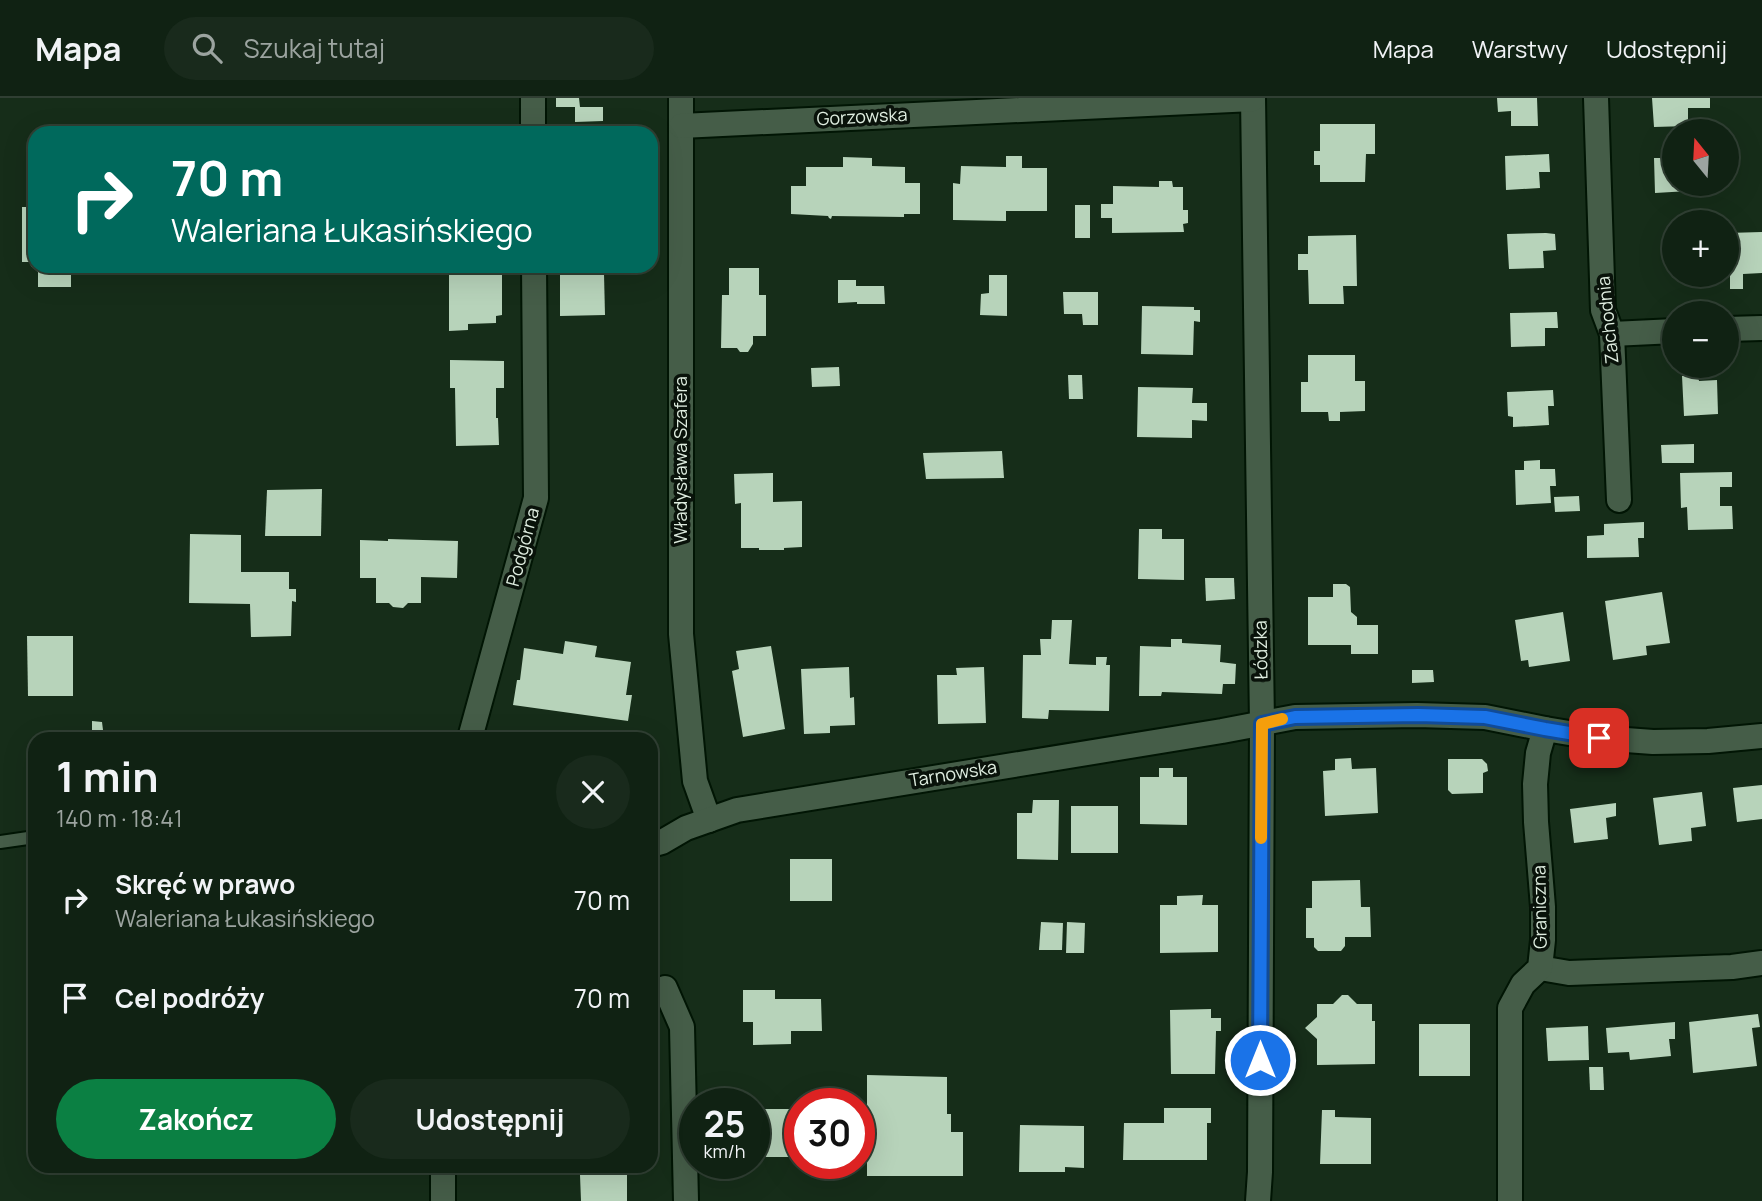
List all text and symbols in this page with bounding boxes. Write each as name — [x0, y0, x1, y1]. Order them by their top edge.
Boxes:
search box — [164, 17, 654, 80]
text: Mapa — [35, 26, 122, 71]
icon: search — [188, 29, 226, 67]
text: Szukaj tutaj — [244, 30, 385, 66]
text: Mapa — [1373, 32, 1434, 65]
text: Warstwy — [1472, 32, 1568, 65]
text: Udostępnij — [1606, 32, 1727, 65]
street label: Gorzowska — [816, 102, 908, 130]
north arrow — [1662, 119, 1740, 196]
map controls — [1662, 119, 1739, 378]
text: 70 m — [171, 144, 283, 211]
icon: right — [56, 154, 147, 245]
text: Waleriana Łukasińskiego — [171, 208, 533, 252]
button: + — [1662, 210, 1739, 287]
street label: Zachodnia — [1590, 275, 1624, 365]
button: − — [1662, 301, 1739, 378]
street label: Władysława Szafera — [668, 376, 692, 544]
street label: Podgórna — [500, 505, 544, 589]
street label: Łódzka — [1247, 620, 1273, 680]
pin — [1569, 708, 1629, 768]
icon: arrive — [1580, 719, 1618, 757]
text: 1 min — [56, 747, 159, 805]
street label: Tarnowska — [907, 754, 999, 792]
button: close — [556, 755, 630, 829]
text: 140 m · 18:41 — [56, 802, 183, 834]
street label: Graniczna — [1526, 865, 1552, 949]
text: Skręć w prawo — [115, 866, 295, 902]
icon: right — [56, 881, 94, 919]
text: 70 m — [574, 882, 630, 918]
text: Waleriana Łukasińskiego — [115, 902, 375, 934]
icon: arrive — [56, 979, 94, 1017]
text: Cel podróży — [115, 980, 264, 1016]
text: 70 m — [574, 980, 630, 1016]
position arrow — [1223, 1023, 1297, 1097]
button: Zakończ — [56, 1079, 336, 1159]
button: Udostępnij — [350, 1079, 630, 1159]
speed limit sign: 30 — [784, 1088, 875, 1179]
text: 25 — [704, 1100, 745, 1148]
text: km/h — [704, 1139, 745, 1163]

